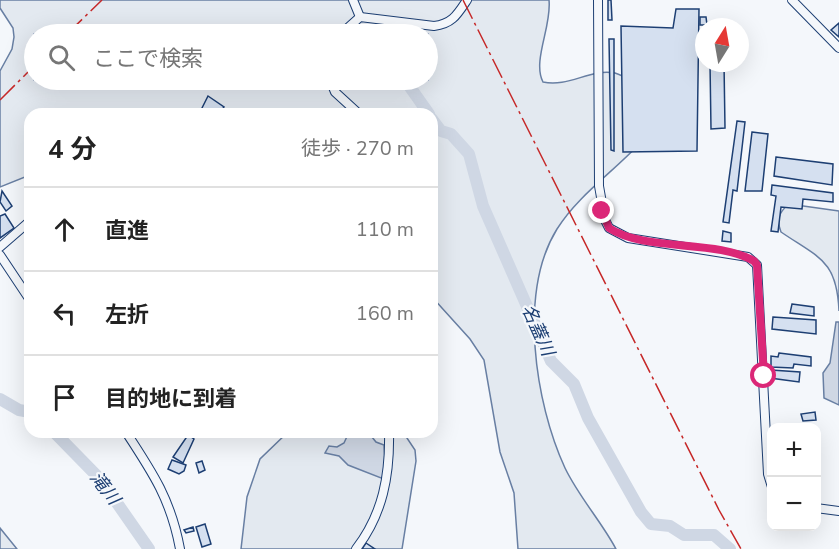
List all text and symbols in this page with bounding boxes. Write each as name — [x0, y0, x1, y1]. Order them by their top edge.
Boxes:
north arrow — [695, 18, 749, 72]
search box — [24, 24, 438, 90]
icon: search — [45, 41, 78, 74]
text: ここで検索 — [93, 44, 203, 74]
text: 4 分 — [48, 132, 97, 167]
text: 徒歩 · 270 m — [301, 135, 414, 162]
route end — [588, 197, 614, 223]
icon: ahead — [48, 213, 81, 246]
text: 直進 — [105, 216, 149, 246]
text: 110 m — [356, 216, 414, 243]
icon: left — [48, 297, 81, 330]
text: 左折 — [105, 300, 149, 330]
text: 160 m — [356, 300, 414, 327]
water label: 名蓋川 — [516, 300, 561, 361]
route start — [750, 362, 776, 388]
icon: arrive — [48, 381, 81, 414]
text: 目的地に到着 — [105, 384, 237, 414]
map controls — [767, 423, 821, 531]
button: + — [767, 423, 821, 477]
water label: 滝川 — [84, 466, 127, 511]
button: − — [767, 477, 821, 531]

